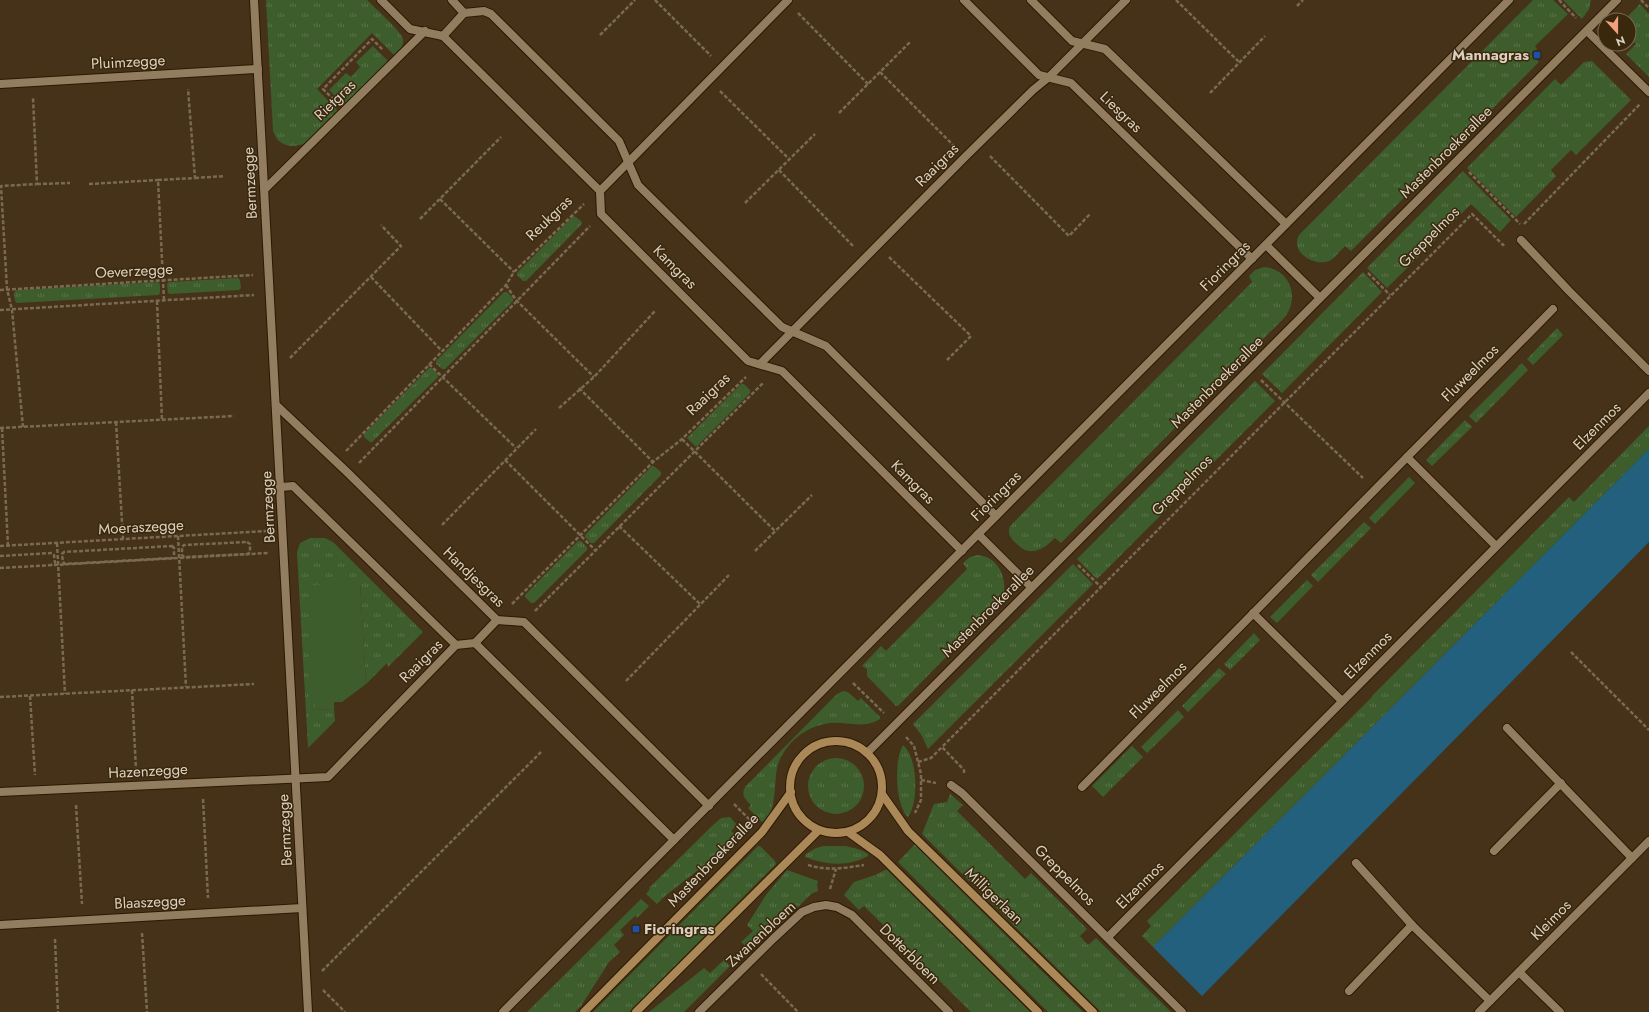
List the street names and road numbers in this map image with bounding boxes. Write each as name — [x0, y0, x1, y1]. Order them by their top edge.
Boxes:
street label: Pluimzegge — [90, 49, 166, 75]
street label: Rietgras — [309, 75, 361, 125]
street label: Liesgras — [1095, 86, 1147, 138]
street label: Mastenbroekerallee — [1395, 101, 1497, 203]
street label: Raaigras — [910, 138, 964, 192]
street label: Bermzegge — [237, 146, 263, 220]
street label: Reukgras — [521, 190, 577, 246]
street label: Greppelmos — [1393, 201, 1465, 273]
street label: Fioringras — [1195, 236, 1255, 296]
street label: Kamgras — [648, 240, 702, 294]
street label: Oeverzegge — [94, 258, 174, 284]
street label: Mastenbroekerallee — [1166, 331, 1268, 433]
street label: Fluweelmos — [1436, 339, 1504, 407]
street label: Raaigras — [681, 367, 735, 421]
street label: Elzenmos — [1568, 397, 1626, 455]
street label: Greppelmos — [1146, 449, 1218, 521]
street label: Kamgras — [886, 455, 940, 509]
street label: Fioringras — [966, 466, 1026, 526]
street label: Bermzegge — [255, 470, 281, 544]
street label: Moeraszegge — [98, 514, 185, 540]
street label: Handjesgras — [438, 542, 510, 612]
street label: Mastenbroekerallee — [937, 560, 1039, 662]
street label: Elzenmos — [1339, 626, 1397, 684]
street label: Raaigras — [394, 634, 448, 688]
street label: Fluweelmos — [1124, 656, 1192, 724]
street label: Hazenzegge — [108, 758, 189, 784]
street label: Bermzegge — [272, 793, 298, 867]
street label: Mastenbroekerallee — [662, 808, 764, 912]
street label: Greppelmos — [1029, 839, 1101, 911]
street label: Elzenmos — [1111, 856, 1169, 914]
street label: Milligerlaan — [960, 862, 1028, 930]
street label: Blaaszegge — [114, 889, 187, 915]
street label: Kleimos — [1526, 895, 1576, 945]
street label: Zwanenbloem — [721, 896, 801, 972]
street label: Dotterbloem — [875, 919, 945, 989]

